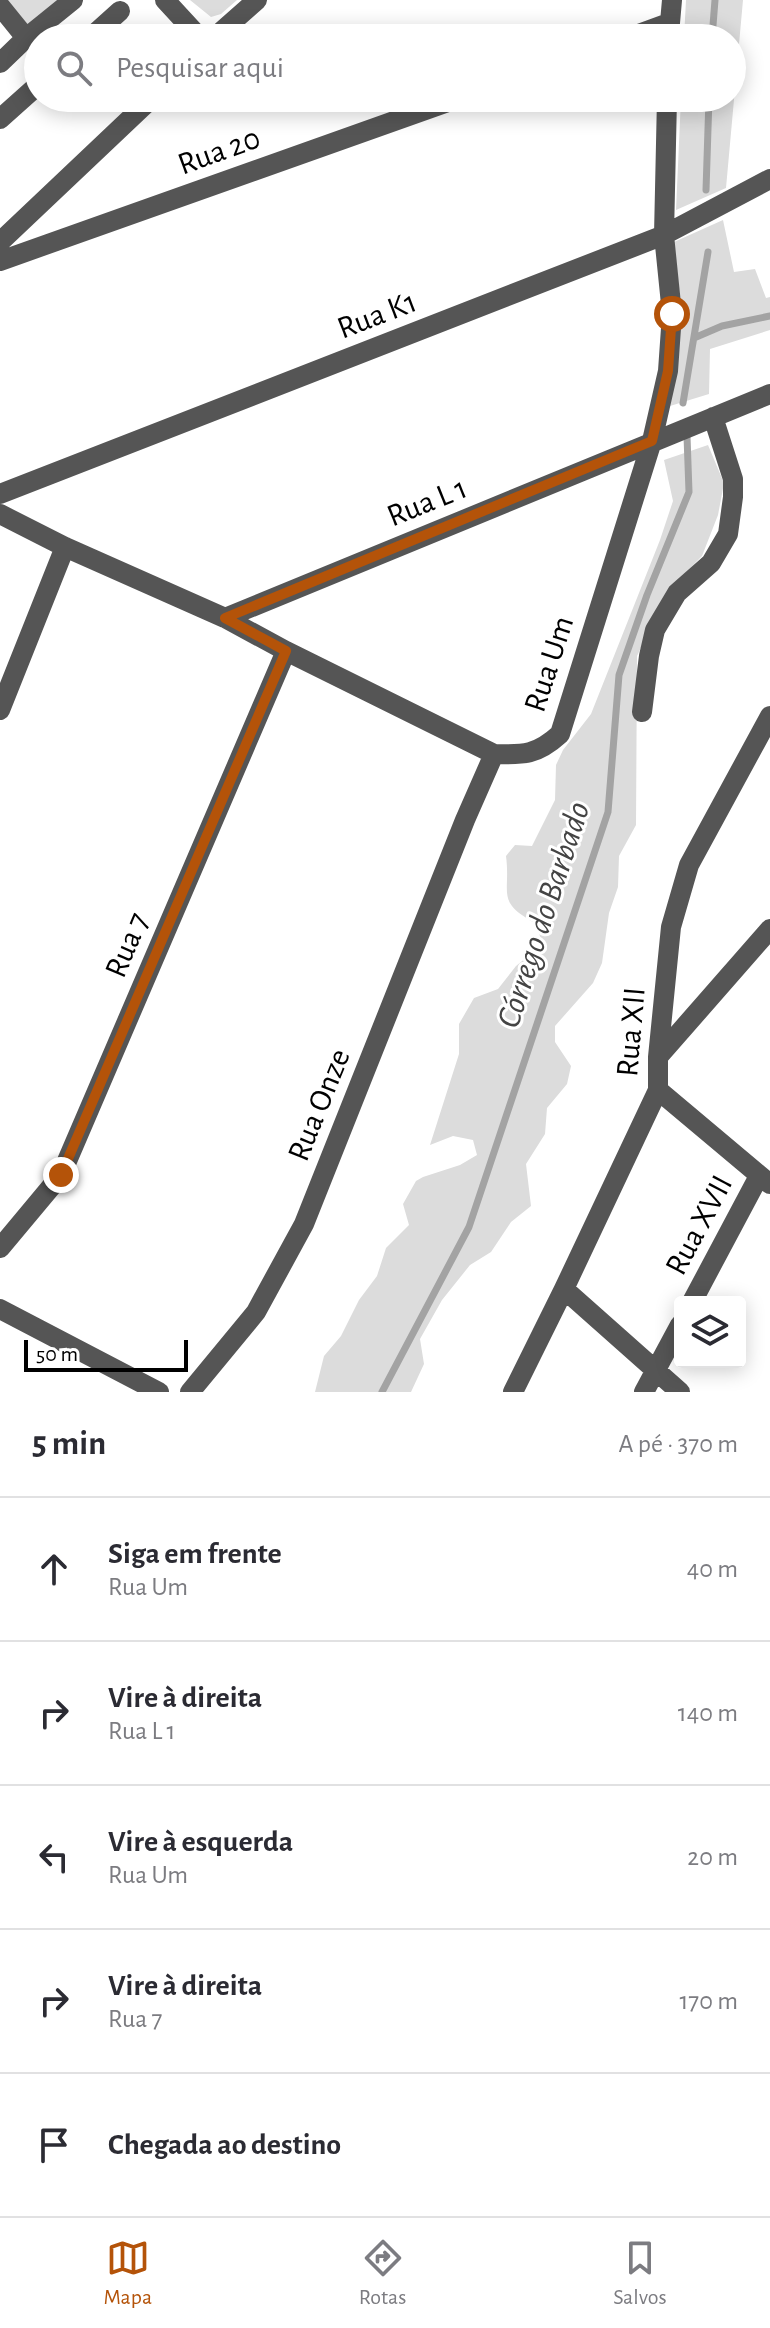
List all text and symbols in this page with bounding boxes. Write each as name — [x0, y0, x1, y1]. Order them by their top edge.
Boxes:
search box — [24, 24, 746, 112]
icon: search — [52, 46, 96, 90]
text: Pesquisar aqui — [116, 53, 284, 83]
street label: Rua 20 — [174, 121, 264, 181]
street label: Rua K1 — [333, 285, 421, 345]
route start — [654, 296, 690, 332]
street label: Rua L 1 — [382, 472, 472, 532]
street label: Rua Um — [519, 612, 579, 716]
water label: Córrego do Barbado — [492, 798, 596, 1032]
street label: Rua 7 — [99, 908, 155, 982]
street label: Rua XII — [611, 986, 651, 1078]
street label: Rua Onze — [282, 1044, 356, 1166]
route end — [43, 1157, 79, 1193]
street label: Rua XVII — [660, 1170, 738, 1280]
map controls — [674, 1296, 746, 1368]
button: layers — [674, 1296, 746, 1368]
scale bar — [24, 1336, 188, 1372]
text: 50 m — [36, 1343, 78, 1365]
text: 5 min — [32, 1427, 106, 1461]
text: A pé · 370 m — [619, 1431, 738, 1457]
text: Siga em frente — [108, 1539, 282, 1569]
icon: ahead — [32, 1547, 76, 1591]
text: 40 m — [687, 1556, 738, 1582]
text: Rua Um — [108, 1574, 188, 1600]
text: Vire à direita — [108, 1683, 262, 1713]
icon: right — [32, 1691, 76, 1735]
text: 140 m — [678, 1700, 738, 1726]
text: Rua L 1 — [108, 1718, 176, 1744]
text: Vire à esquerda — [108, 1827, 293, 1857]
icon: left — [32, 1835, 76, 1879]
text: 20 m — [687, 1844, 738, 1870]
text: Rua Um — [108, 1862, 188, 1888]
text: Vire à direita — [108, 1971, 262, 2001]
icon: right — [32, 1979, 76, 2023]
text: 170 m — [679, 1988, 738, 2014]
text: Rua 7 — [108, 2006, 162, 2032]
icon: arrive — [32, 2123, 76, 2167]
text: Chegada ao destino — [108, 2130, 341, 2160]
tab: Mapa — [103, 2236, 152, 2310]
tab: Rotas — [359, 2236, 406, 2310]
tab: Salvos — [613, 2236, 667, 2310]

